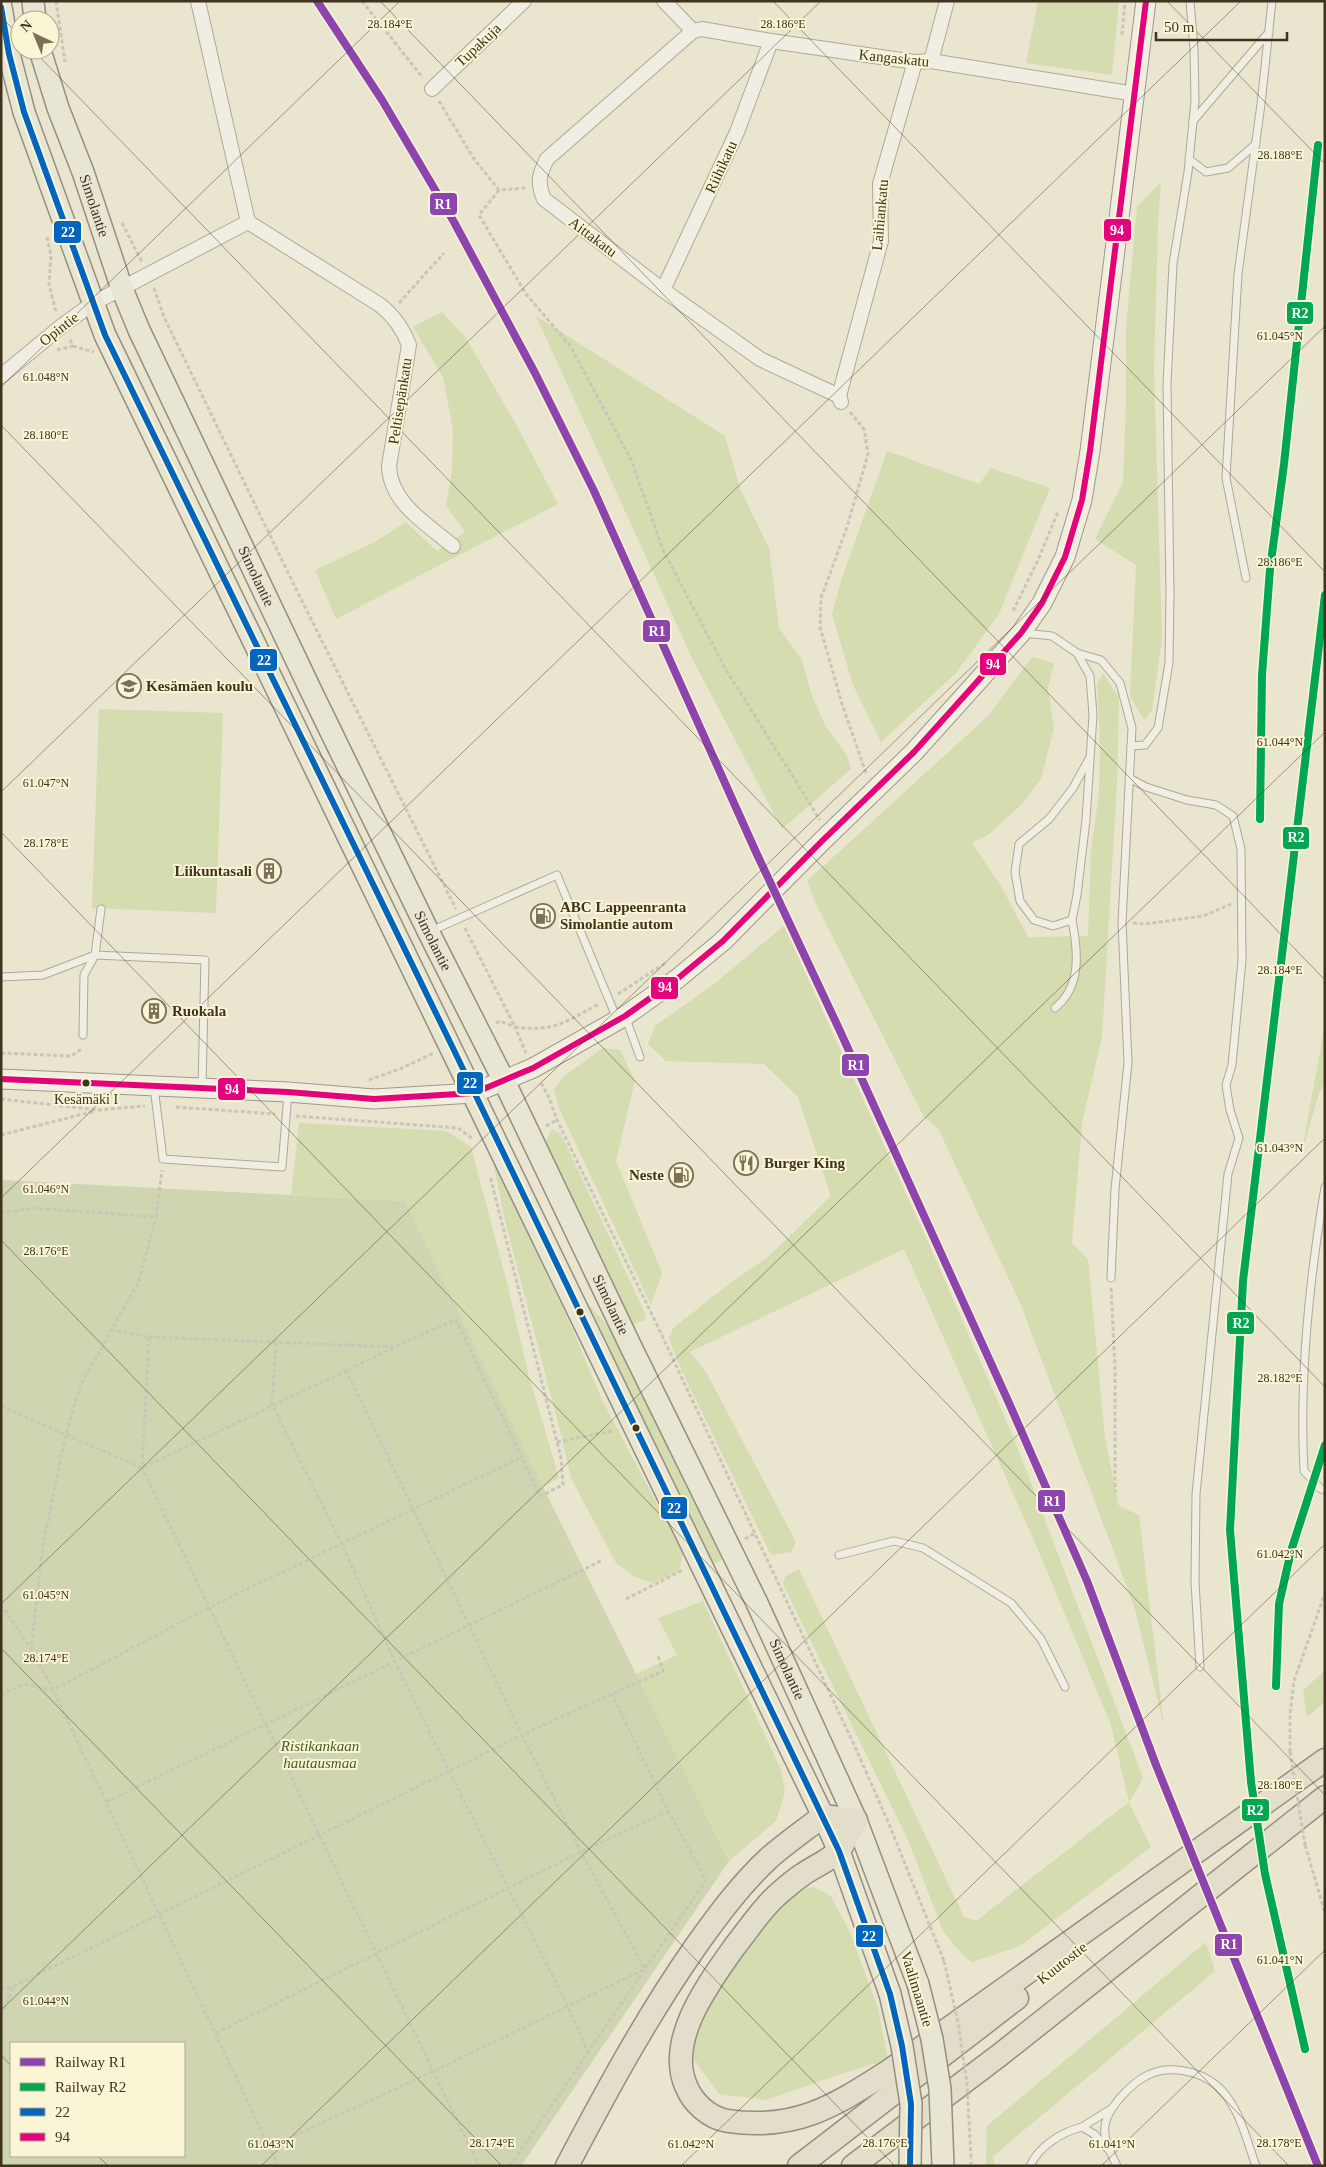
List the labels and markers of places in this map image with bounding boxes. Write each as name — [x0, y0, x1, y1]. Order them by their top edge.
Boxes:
school or university icon: Kesämäen koulu — [116, 673, 142, 699]
place label: Kesämäen koulu — [146, 678, 253, 694]
building icon: Liikuntasali — [256, 858, 282, 884]
place label: Liikuntasali — [174, 863, 252, 879]
place label: ABC Lappeenranta Simolantie autom — [560, 899, 687, 932]
fuel station icon: ABC Lappeenranta Simolantie autom — [530, 903, 556, 929]
building icon: Ruokala — [141, 998, 167, 1024]
place label: Ruokala — [172, 1003, 227, 1019]
marker: Kesämäki I — [81, 1078, 91, 1088]
place label: Kesämäki I — [54, 1092, 118, 1107]
restaurant icon: Burger King — [733, 1150, 759, 1176]
place label: Burger King — [764, 1155, 845, 1171]
fuel station icon: Neste — [668, 1162, 694, 1188]
place label: Neste — [629, 1167, 664, 1183]
unlabelled marker — [575, 1307, 585, 1317]
unlabelled marker — [631, 1423, 641, 1433]

